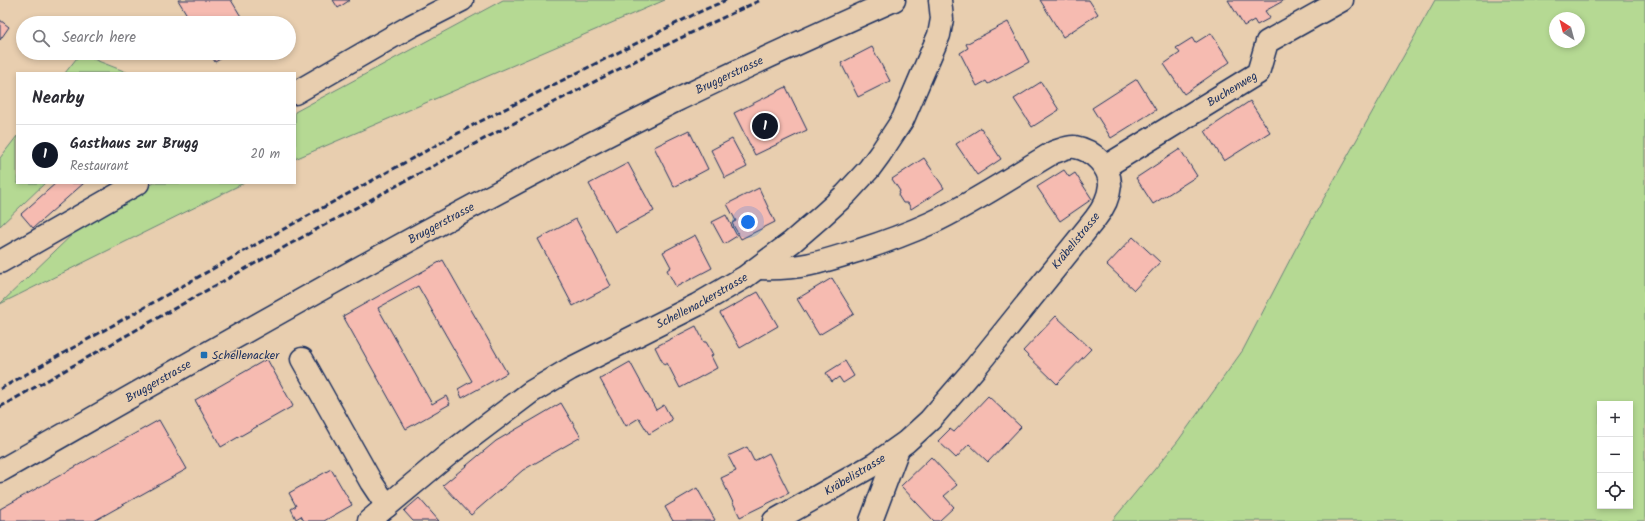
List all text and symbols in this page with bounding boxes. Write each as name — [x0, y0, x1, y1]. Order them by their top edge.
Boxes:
north arrow — [1549, 12, 1585, 48]
search box — [16, 16, 296, 60]
text: Search here — [62, 26, 136, 50]
icon: search — [30, 27, 52, 49]
street label: Bruggerstrasse — [692, 51, 767, 99]
street label: Buchenweg — [1203, 66, 1261, 112]
text: Nearby — [32, 85, 84, 112]
pin: 1 — [752, 111, 778, 141]
text: Gasthaus zur Brugg — [70, 132, 199, 156]
text: 1 — [43, 144, 47, 165]
text: 20 m — [250, 144, 280, 165]
text: Restaurant — [70, 156, 129, 177]
street label: Bruggerstrasse — [404, 197, 478, 249]
street label: Kräbelistrasse — [1047, 208, 1106, 274]
your location — [738, 212, 758, 232]
street label: Schellenackerstrasse — [653, 268, 752, 334]
place label: Schellenacker — [212, 346, 280, 365]
marker: Schellenacker — [199, 350, 209, 360]
street label: Bruggerstrasse — [122, 354, 195, 407]
map controls — [1597, 401, 1633, 509]
button: + — [1597, 401, 1633, 437]
button: − — [1597, 437, 1633, 473]
street label: Kräbelistrasse — [820, 449, 890, 501]
button: locate — [1597, 473, 1633, 509]

